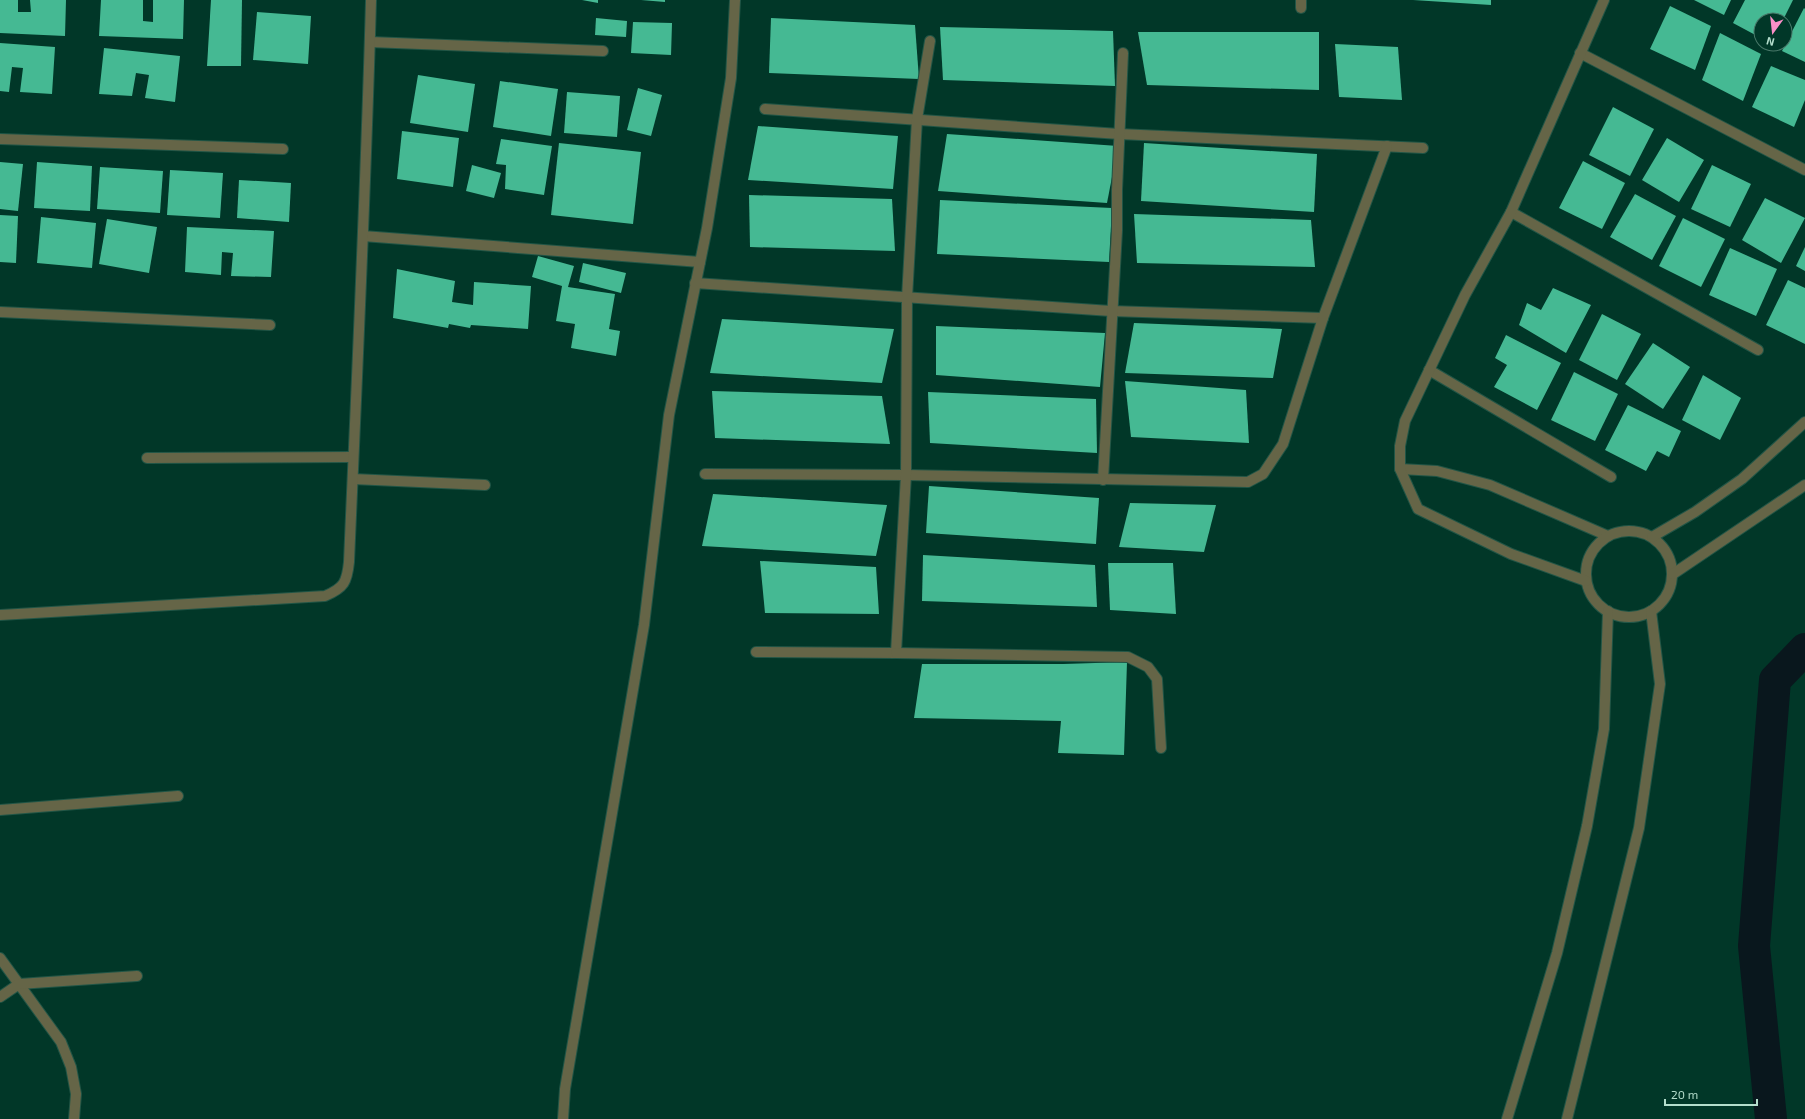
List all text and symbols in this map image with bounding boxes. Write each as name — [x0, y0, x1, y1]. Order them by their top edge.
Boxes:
north arrow — [1753, 12, 1793, 52]
text: N — [1765, 35, 1776, 49]
scale bar — [1665, 1081, 1757, 1107]
text: 20 m — [1671, 1087, 1698, 1101]

